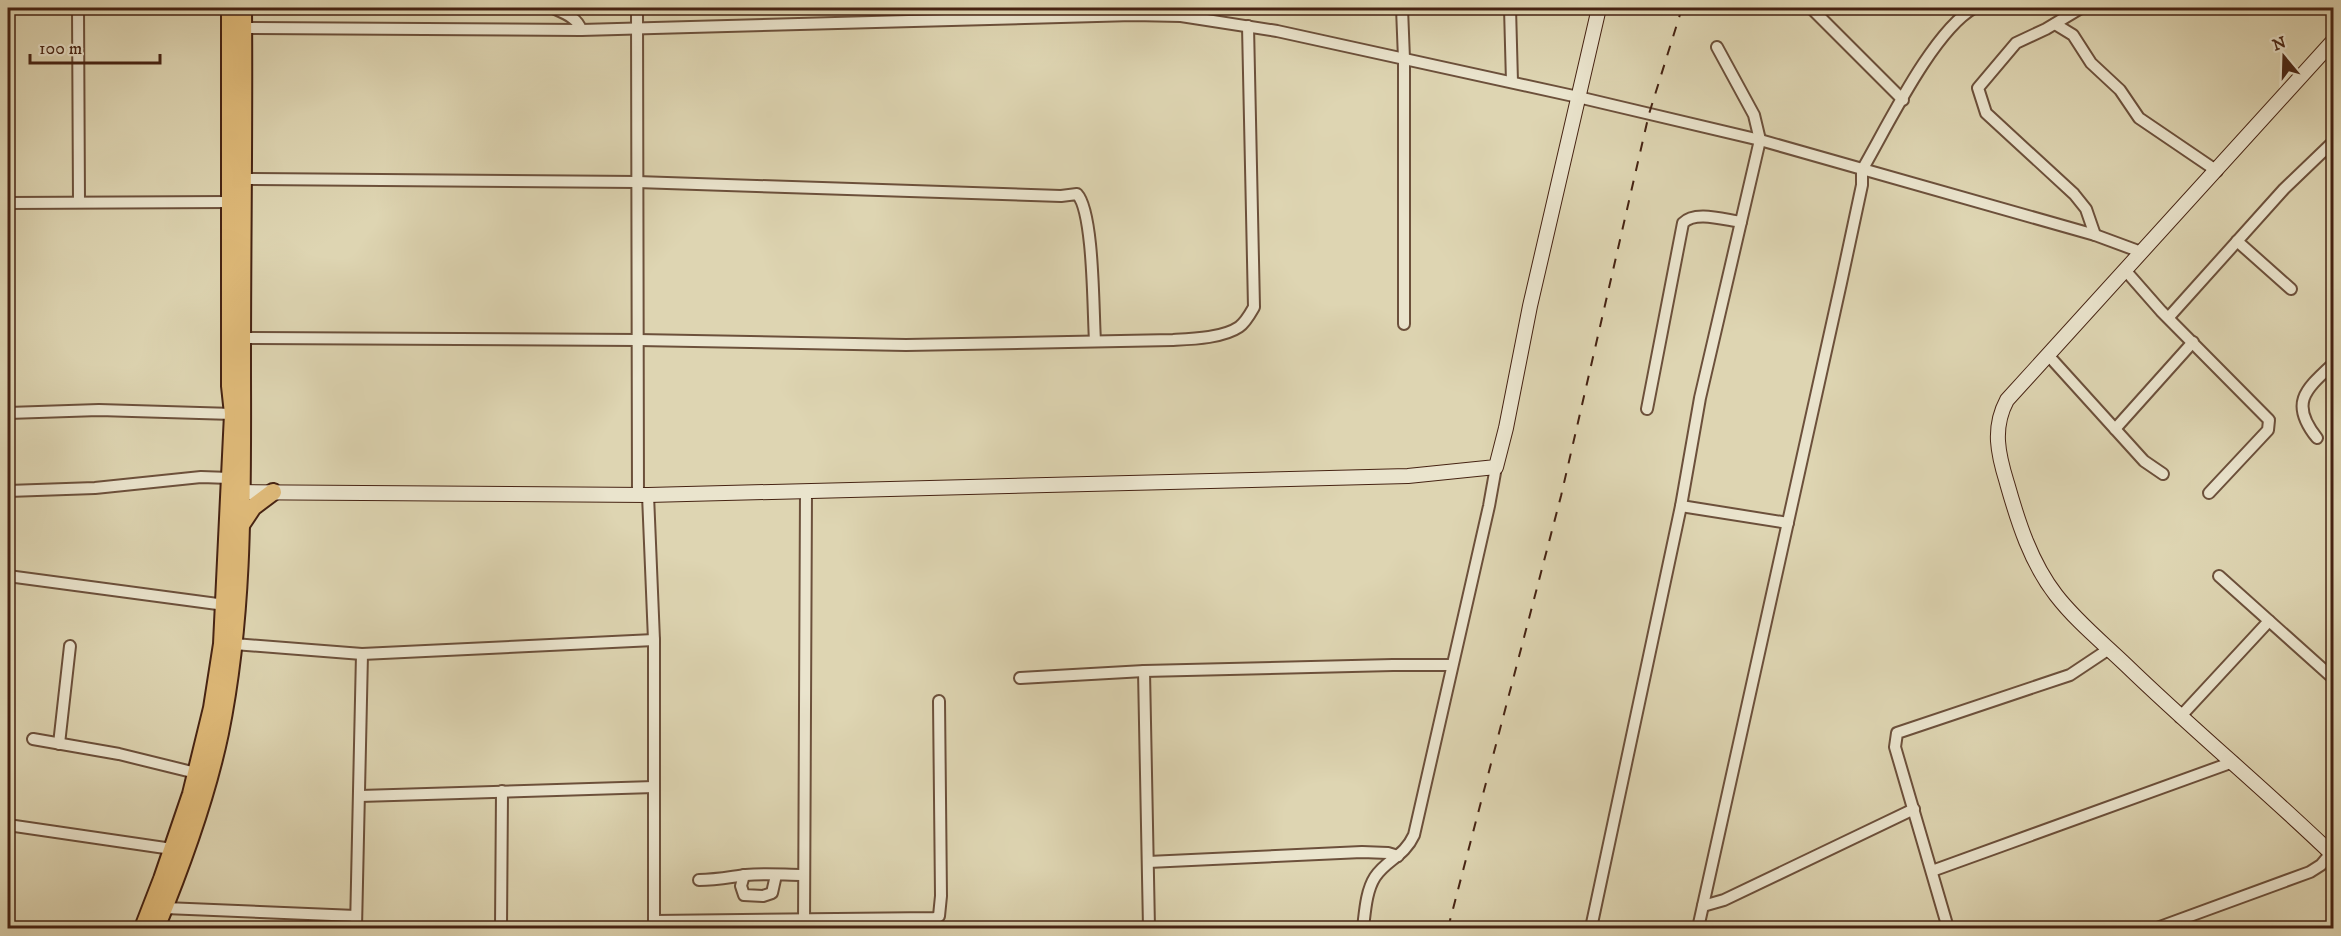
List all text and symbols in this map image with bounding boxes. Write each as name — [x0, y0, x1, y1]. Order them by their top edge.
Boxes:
scale bar — [30, 27, 160, 65]
north arrow — [2254, 27, 2314, 87]
text: N — [2270, 32, 2289, 55]
text: 100 m — [39, 38, 82, 60]

